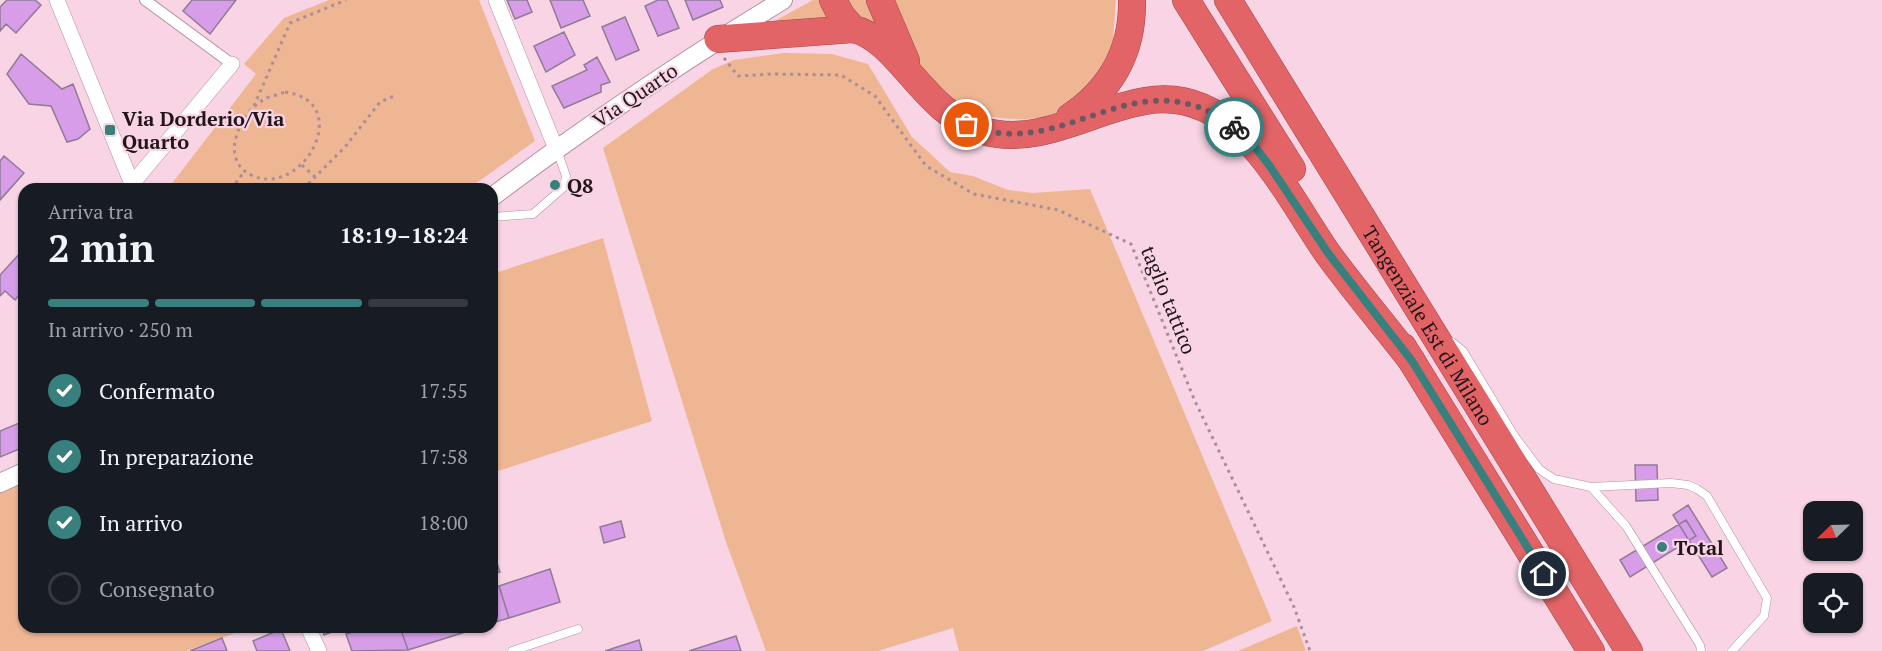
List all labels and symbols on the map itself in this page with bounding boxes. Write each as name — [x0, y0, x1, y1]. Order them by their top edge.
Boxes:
street label: Via Quarto — [587, 57, 683, 133]
courier — [1204, 97, 1264, 157]
pin — [941, 99, 992, 150]
place label: Via Dorderio/Via Quarto — [122, 105, 284, 155]
marker: Via Dorderio/Via Quarto — [103, 123, 117, 137]
place label: Q8 — [567, 172, 593, 199]
marker: Q8 — [548, 178, 562, 192]
street label: Tangenziale Est di Milano — [1356, 220, 1500, 430]
street label: taglio tattico — [1135, 242, 1203, 358]
north arrow — [1803, 501, 1863, 561]
place label: Total — [1674, 534, 1724, 561]
marker: Total — [1655, 540, 1669, 554]
pin — [1518, 548, 1569, 599]

